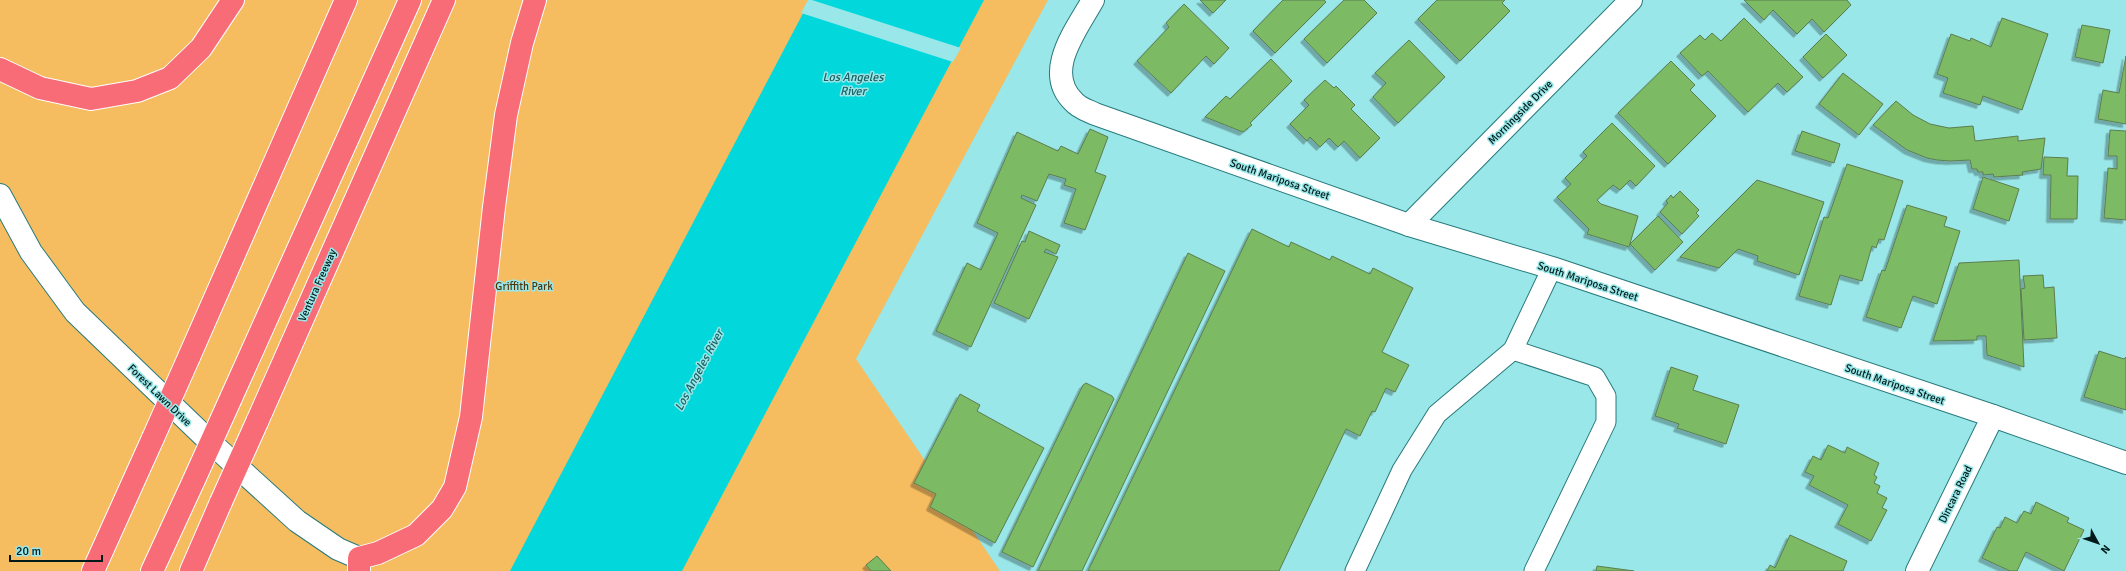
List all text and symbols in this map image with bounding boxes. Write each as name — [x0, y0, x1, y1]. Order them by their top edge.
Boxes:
water label: Los Angeles River — [823, 70, 885, 99]
street label: Morningside Drive — [1485, 77, 1555, 147]
street label: South Mariposa Street — [1228, 156, 1332, 203]
street label: Ventura Freeway — [296, 246, 340, 323]
street label: South Mariposa Street — [1536, 259, 1640, 304]
park label: Griffith Park — [495, 280, 553, 293]
water label: Los Angeles River — [672, 326, 728, 413]
street label: South Mariposa Street — [1843, 361, 1947, 408]
street label: Forest Lawn Drive — [125, 362, 194, 429]
street label: Dincara Road — [1936, 463, 1975, 525]
north arrow — [2078, 523, 2118, 563]
scale bar — [10, 537, 102, 563]
text: N — [2098, 542, 2113, 556]
text: 20 m — [16, 544, 41, 559]

